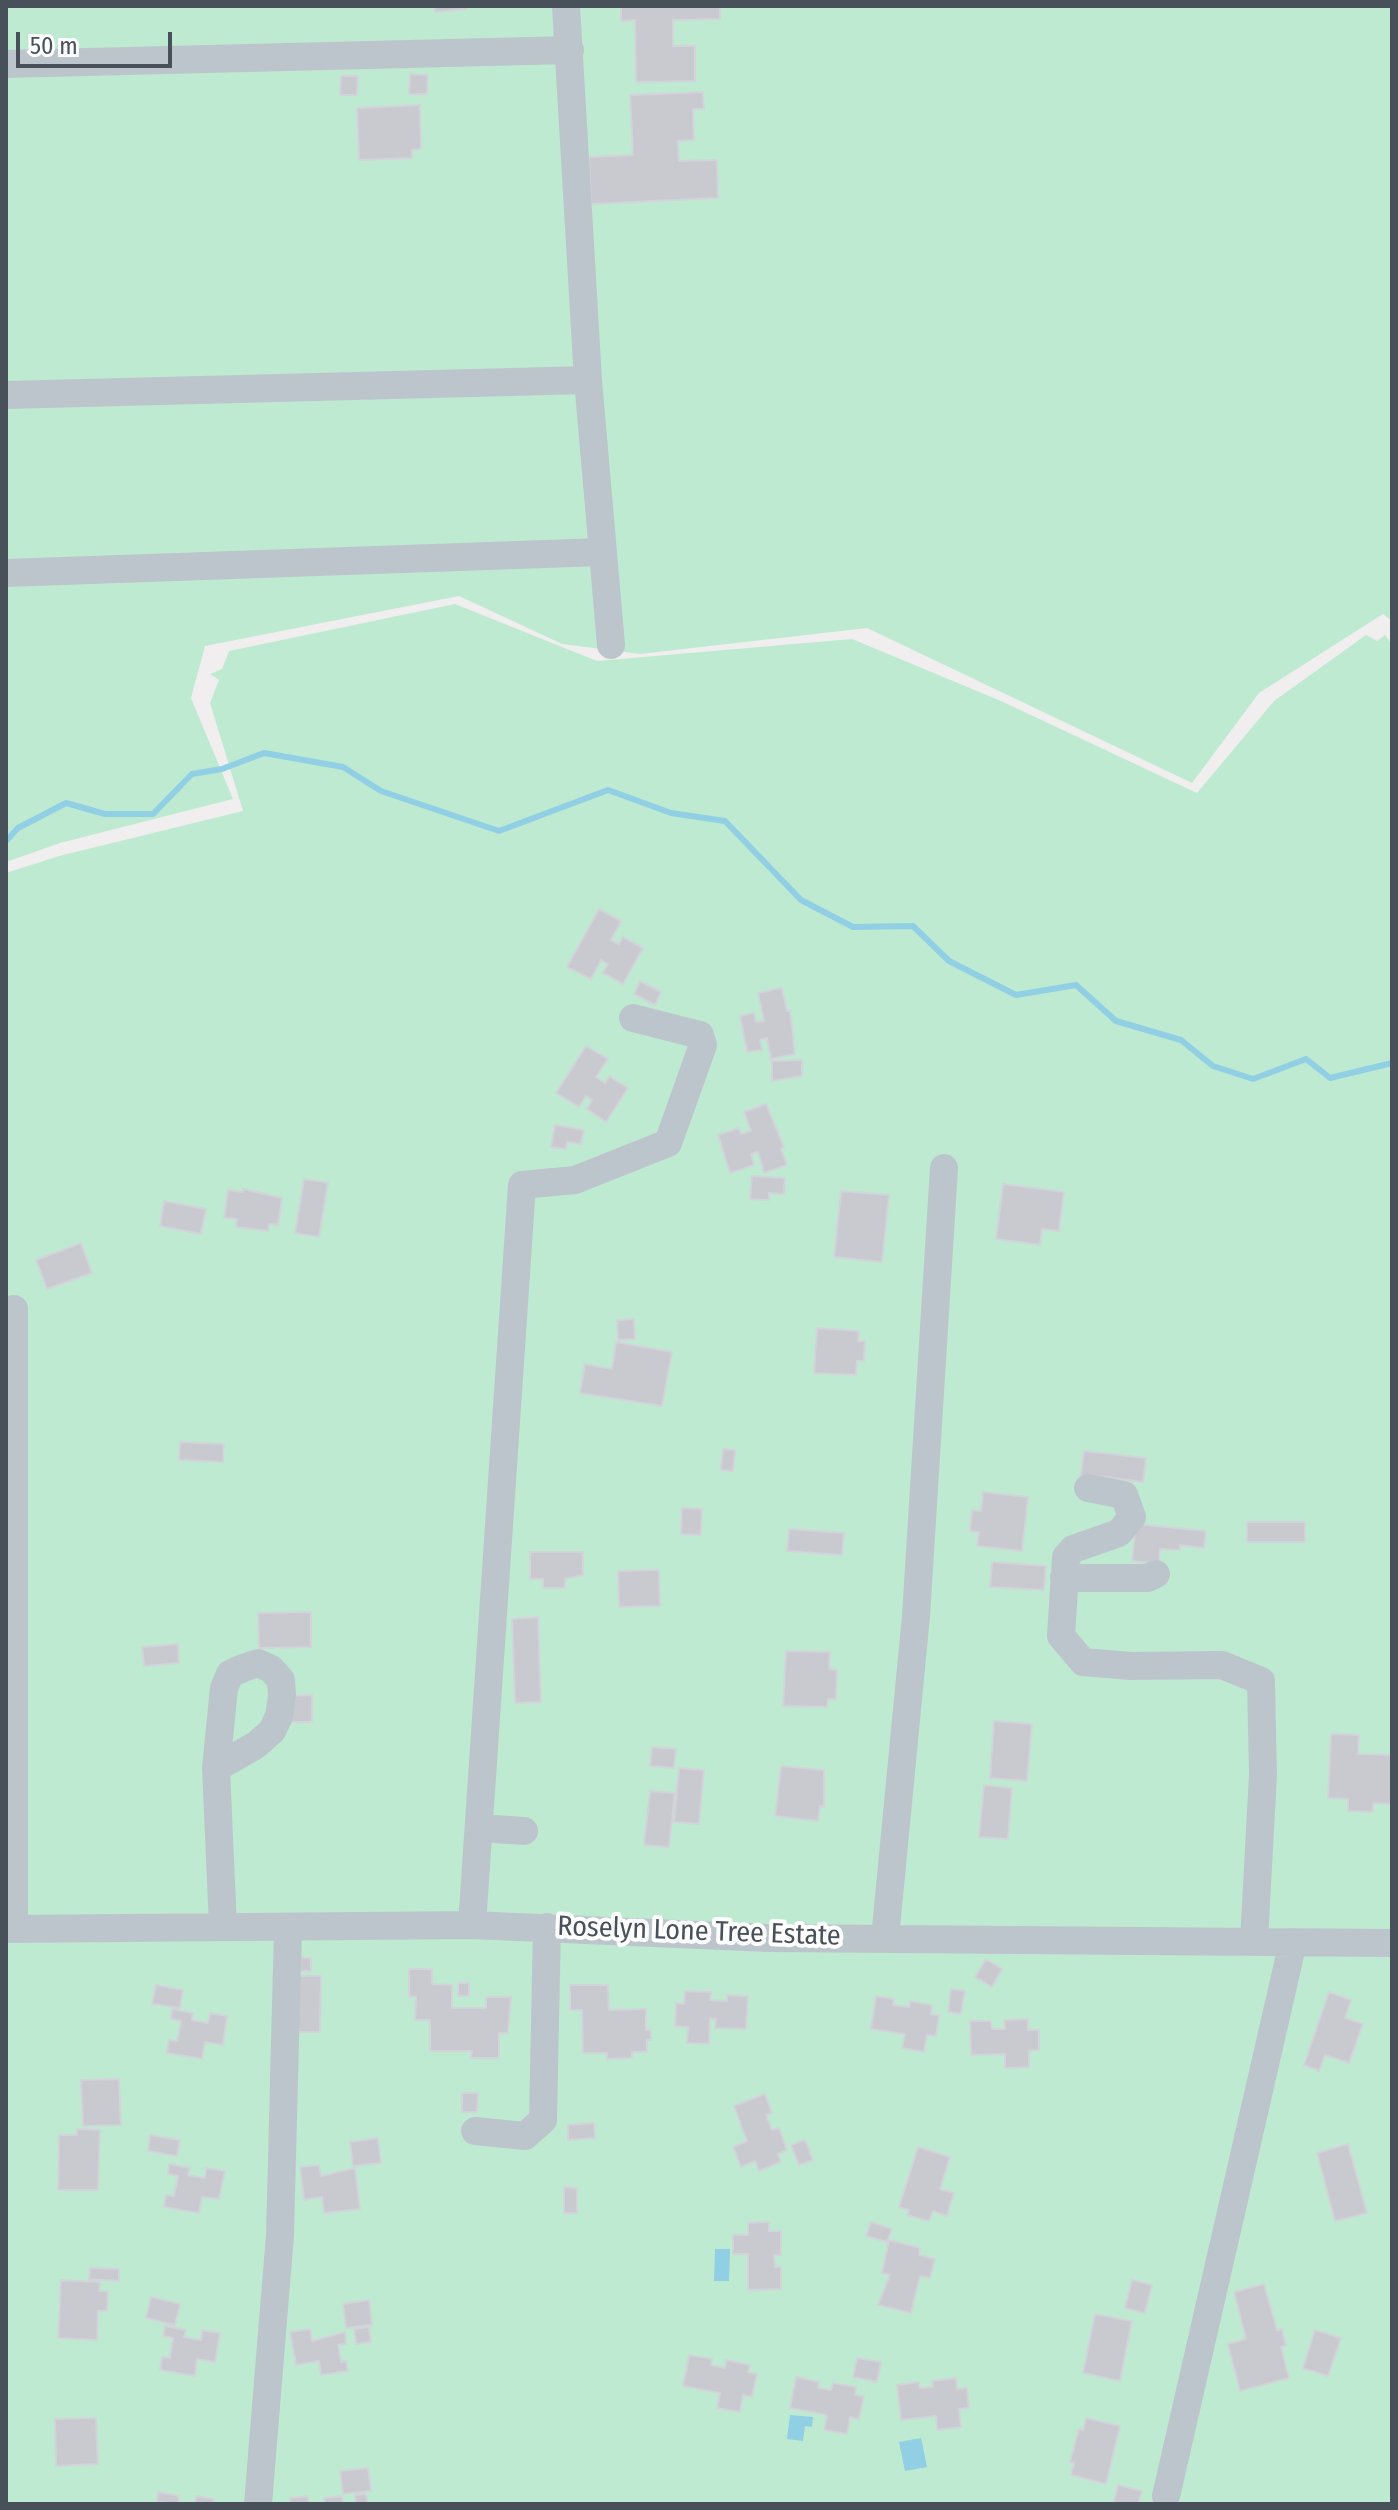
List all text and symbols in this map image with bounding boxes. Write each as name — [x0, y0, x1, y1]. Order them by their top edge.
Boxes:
scale bar — [20, 16, 176, 66]
text: 50 m — [30, 32, 78, 60]
street label: Roselyn Lone Tree Estate — [557, 1910, 841, 1954]

